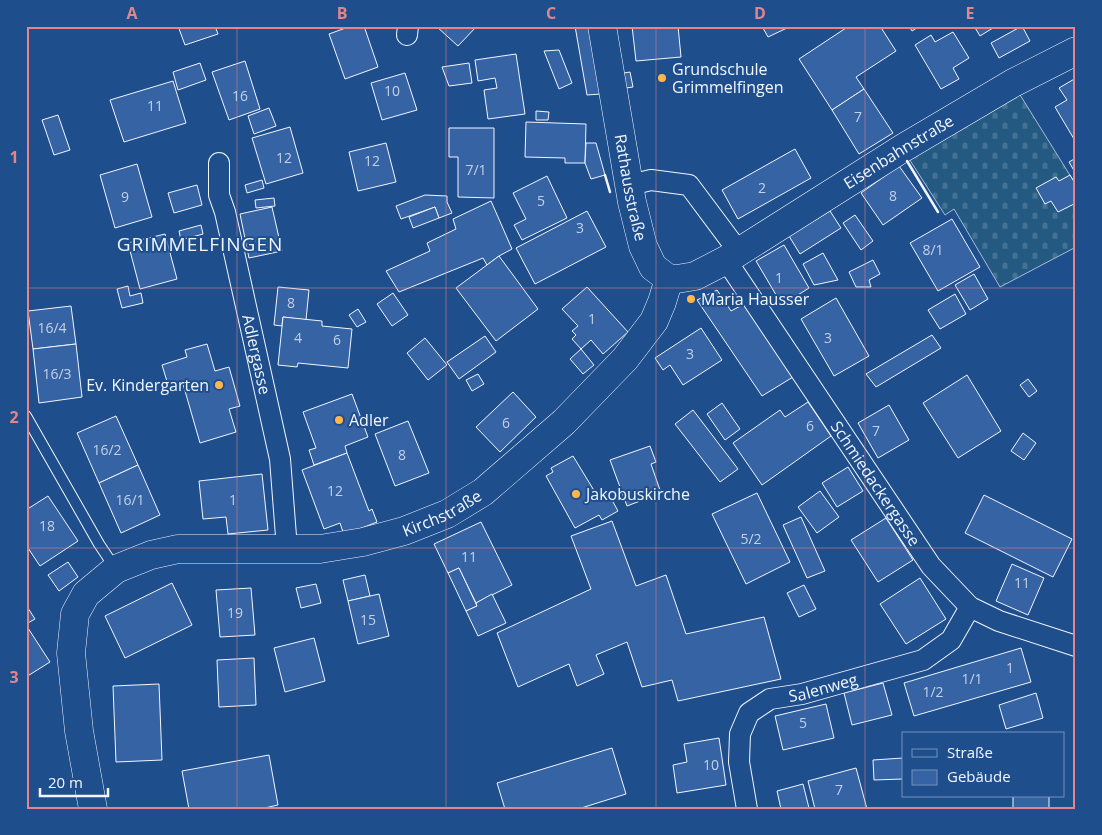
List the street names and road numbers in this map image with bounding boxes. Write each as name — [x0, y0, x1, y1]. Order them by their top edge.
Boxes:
street label: Eisenbahnstraße — [839, 110, 958, 194]
street label: Rathausstraße — [610, 132, 652, 243]
street label: Adlergasse — [237, 312, 276, 397]
street label: Schmiedackergasse — [826, 417, 926, 550]
street label: Kirchstraße — [399, 485, 486, 542]
street label: Salenweg — [787, 668, 860, 707]

